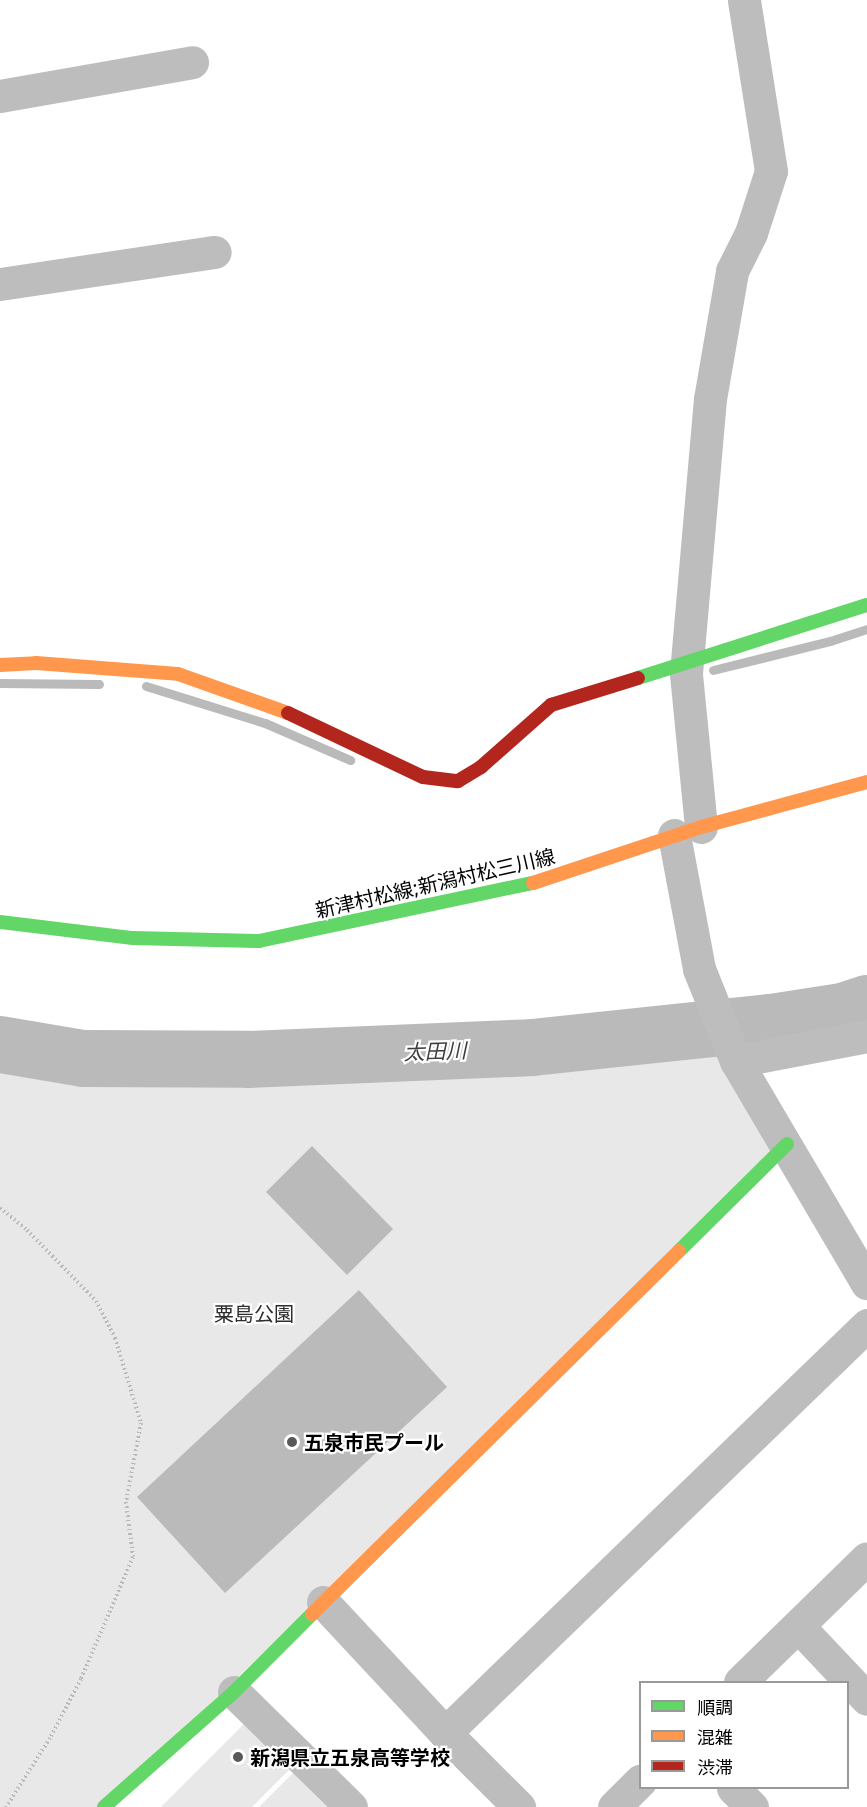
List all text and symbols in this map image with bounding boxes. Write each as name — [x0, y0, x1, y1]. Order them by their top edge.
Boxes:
street label: 新津村松線;新潟村松三川線 — [313, 844, 557, 922]
water label: 太田川 — [403, 1037, 467, 1065]
park label: 粟島公園 — [214, 1301, 294, 1325]
place label: 五泉市民プール — [304, 1430, 444, 1454]
marker: 五泉市民プール — [285, 1435, 299, 1449]
legend — [639, 1681, 849, 1789]
text: 順調 — [697, 1695, 733, 1719]
text: 混雑 — [697, 1725, 733, 1749]
place label: 新潟県立五泉高等学校 — [250, 1745, 450, 1769]
marker: 新潟県立五泉高等学校 — [231, 1750, 245, 1764]
text: 渋滞 — [697, 1755, 733, 1779]

